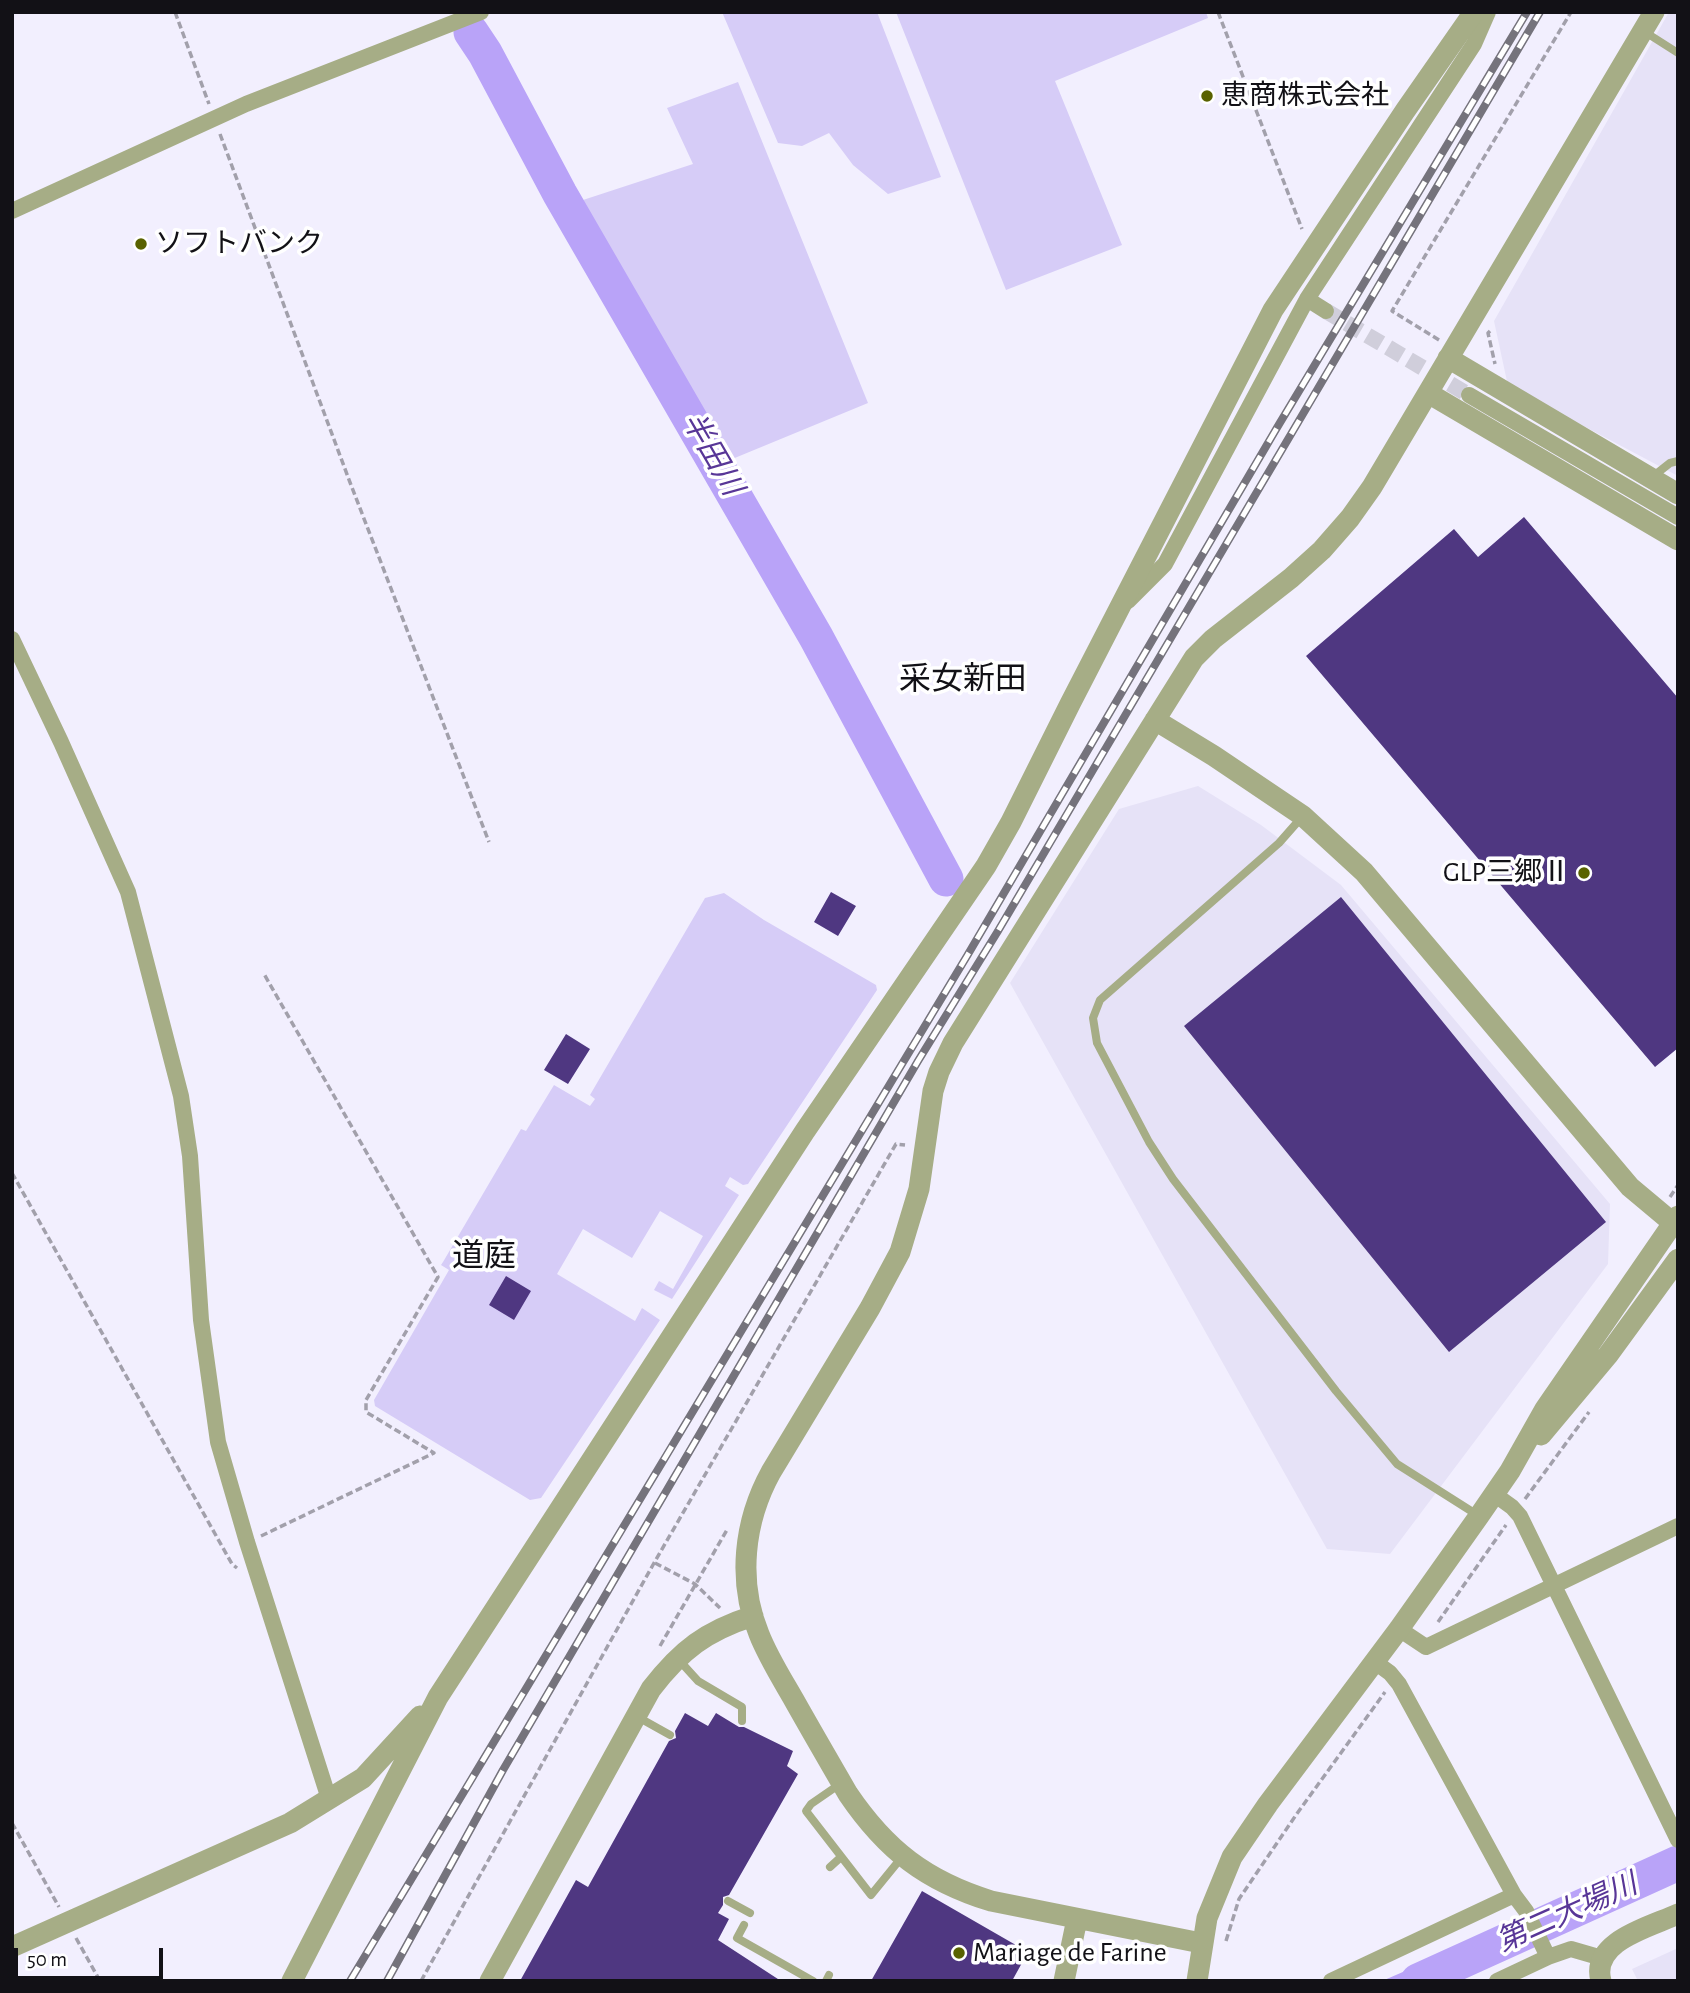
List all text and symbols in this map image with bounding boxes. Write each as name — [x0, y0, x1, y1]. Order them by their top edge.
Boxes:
place label: 恵商株式会社 — [1221, 79, 1389, 113]
marker: 恵商株式会社 — [1199, 88, 1215, 104]
place label: ソフトバンク — [155, 227, 323, 261]
marker: ソフトバンク — [133, 236, 149, 252]
water label: 半田川 — [674, 406, 750, 502]
district label: 采女新田 — [899, 660, 1027, 698]
place label: GLP三郷Ⅱ — [1443, 856, 1570, 890]
marker: GLP三郷Ⅱ — [1576, 865, 1592, 881]
district label: 道庭 — [452, 1237, 516, 1275]
water label: 第二大場川 — [1491, 1866, 1643, 1960]
scale bar — [18, 1934, 166, 1978]
place label: Mariage de Farine — [973, 1936, 1167, 1970]
marker: Mariage de Farine — [951, 1945, 967, 1961]
text: 50 m — [27, 1949, 67, 1970]

